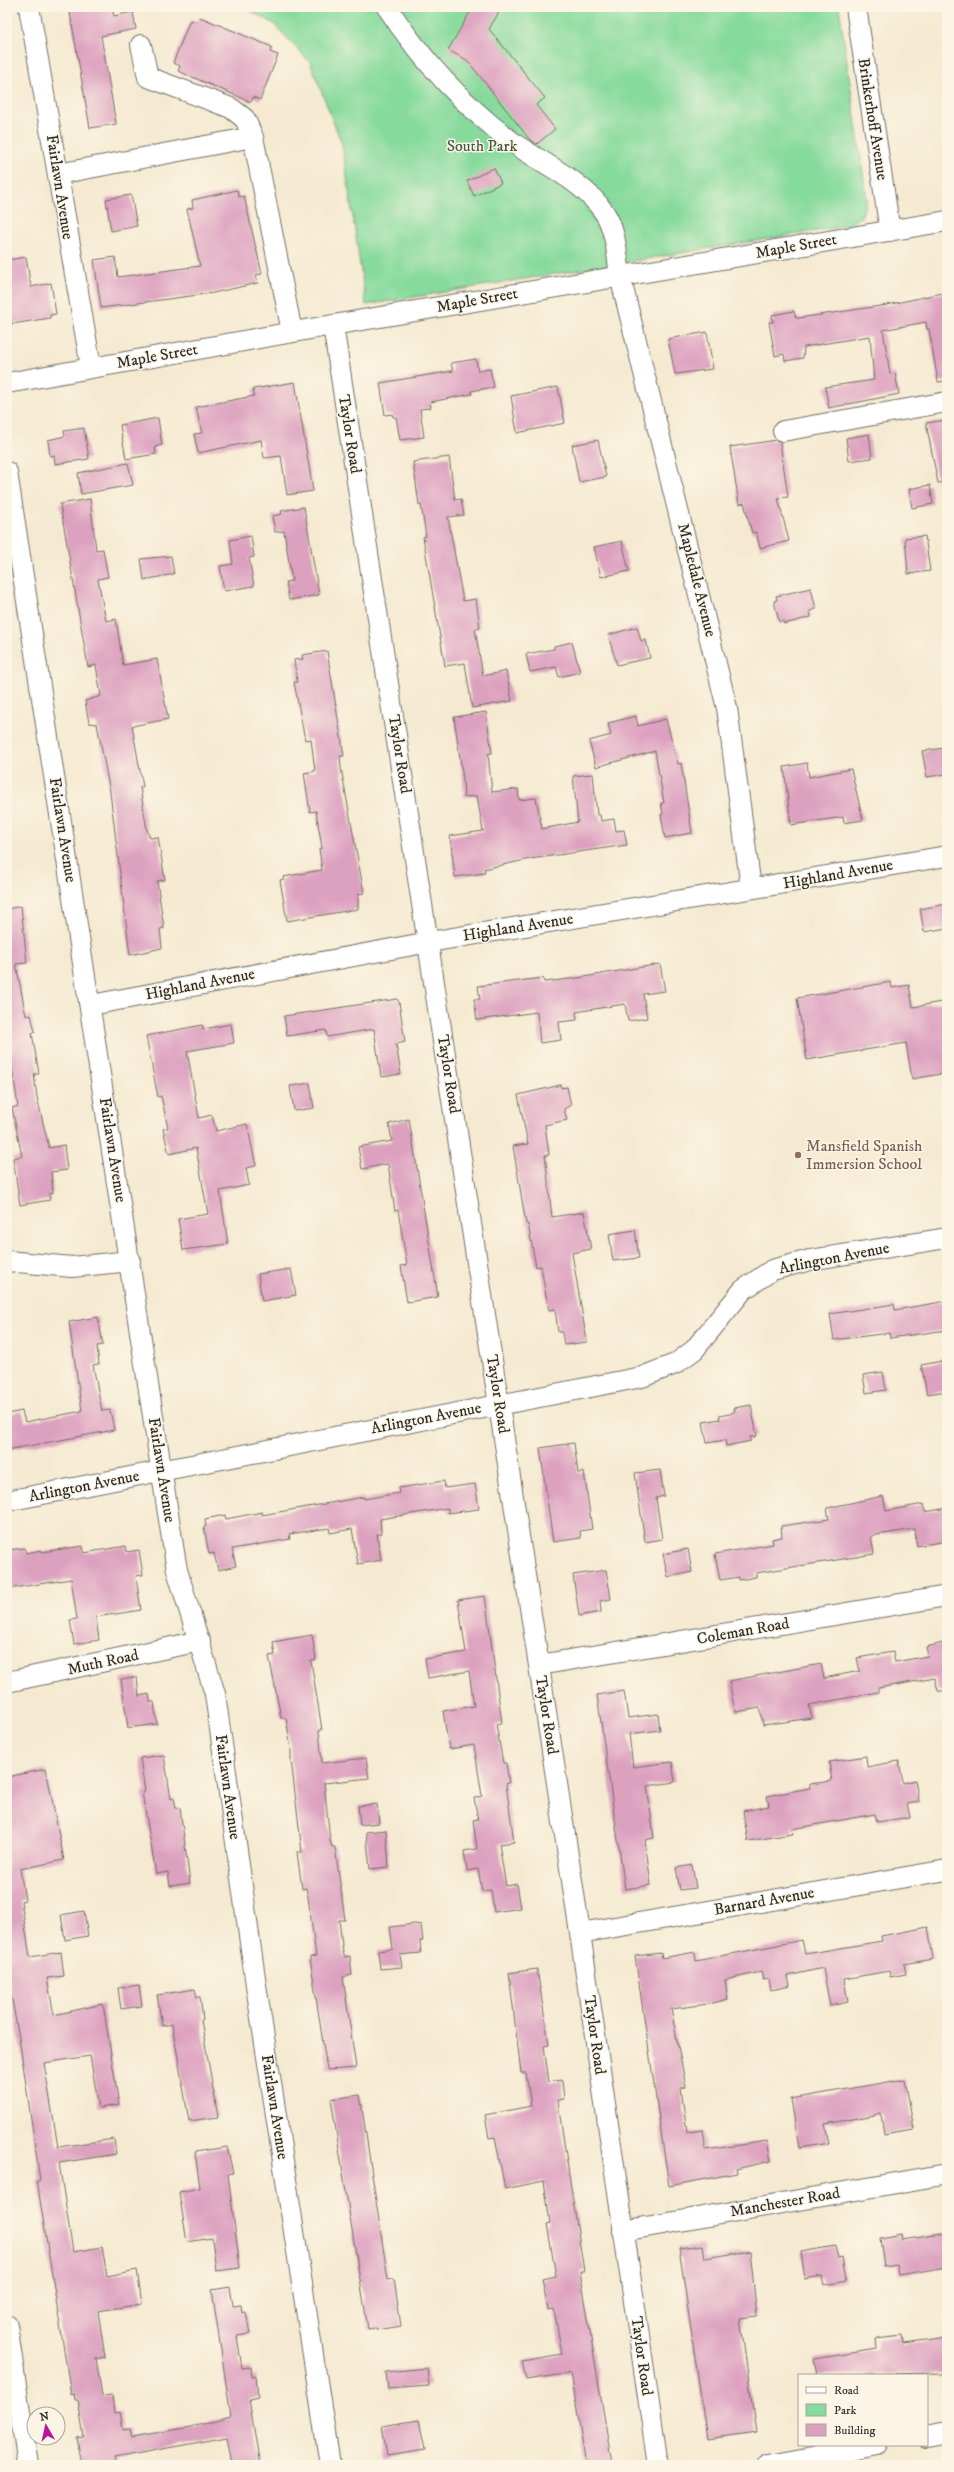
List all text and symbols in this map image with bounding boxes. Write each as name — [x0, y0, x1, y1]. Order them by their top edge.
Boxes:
street label: Brinkerhoff Avenue — [853, 57, 893, 182]
street label: Fairlawn Avenue — [42, 133, 78, 241]
park label: South Park — [447, 136, 517, 156]
street label: Maple Street — [754, 229, 838, 263]
street label: Maple Street — [435, 283, 519, 317]
street label: Maple Street — [115, 339, 199, 373]
street label: Taylor Road — [334, 393, 366, 475]
street label: Mapledale Avenue — [673, 521, 721, 639]
street label: Taylor Road — [384, 713, 416, 795]
street label: Fairlawn Avenue — [45, 776, 81, 884]
street label: Highland Avenue — [782, 854, 895, 894]
street label: Highland Avenue — [462, 908, 575, 946]
street label: Highland Avenue — [144, 964, 257, 1004]
street label: Taylor Road — [433, 1033, 465, 1115]
street label: Fairlawn Avenue — [95, 1096, 131, 1204]
place label: Mansfield Spanish Immersion School — [806, 1136, 923, 1174]
marker: Mansfield Spanish Immersion School — [793, 1150, 803, 1160]
street label: Arlington Avenue — [777, 1237, 891, 1278]
street label: Taylor Road — [482, 1353, 514, 1435]
street label: Arlington Avenue — [369, 1397, 483, 1438]
street label: Fairlawn Avenue — [144, 1416, 180, 1524]
street label: Arlington Avenue — [27, 1465, 141, 1506]
street label: Coleman Road — [695, 1613, 791, 1649]
street label: Muth Road — [66, 1645, 140, 1679]
street label: Taylor Road — [531, 1674, 563, 1756]
street label: Fairlawn Avenue — [211, 1733, 245, 1841]
street label: Barnard Avenue — [712, 1882, 816, 1920]
street label: Taylor Road — [580, 1994, 610, 2076]
street label: Fairlawn Avenue — [257, 2053, 293, 2161]
street label: Manchester Road — [729, 2182, 842, 2222]
street label: Taylor Road — [627, 2315, 657, 2397]
legend — [798, 2374, 928, 2446]
text: Road — [834, 2383, 859, 2398]
text: Park — [834, 2403, 856, 2418]
north arrow — [26, 2406, 66, 2446]
text: N — [39, 2409, 50, 2425]
text: Building — [834, 2423, 875, 2438]

